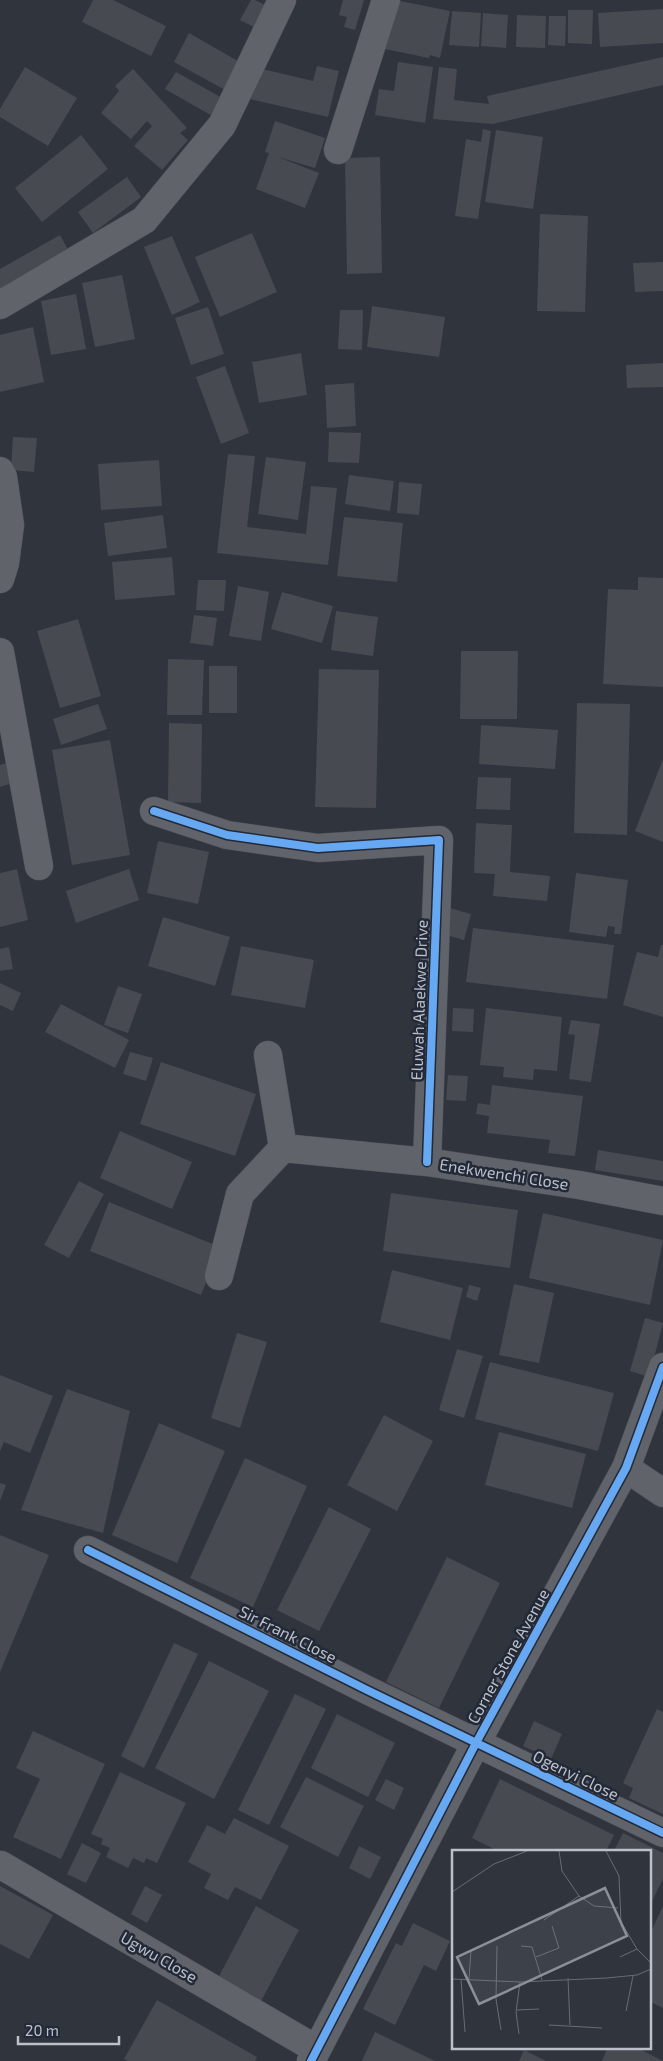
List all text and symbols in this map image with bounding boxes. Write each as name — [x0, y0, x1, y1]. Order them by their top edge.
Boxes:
street label: Eluwah Alaekwe Drive — [406, 919, 431, 1081]
street label: Enekwenchi Close — [438, 1154, 570, 1193]
street label: Corner Stone Avenue — [463, 1585, 552, 1726]
street label: Sir Frank Close — [236, 1601, 340, 1666]
street label: Ogenyi Close — [530, 1746, 622, 1804]
inset map — [452, 1850, 650, 2048]
street label: Ugwu Close — [118, 1927, 201, 1986]
scale bar — [18, 2014, 119, 2046]
text: 20 m — [25, 2021, 59, 2039]

